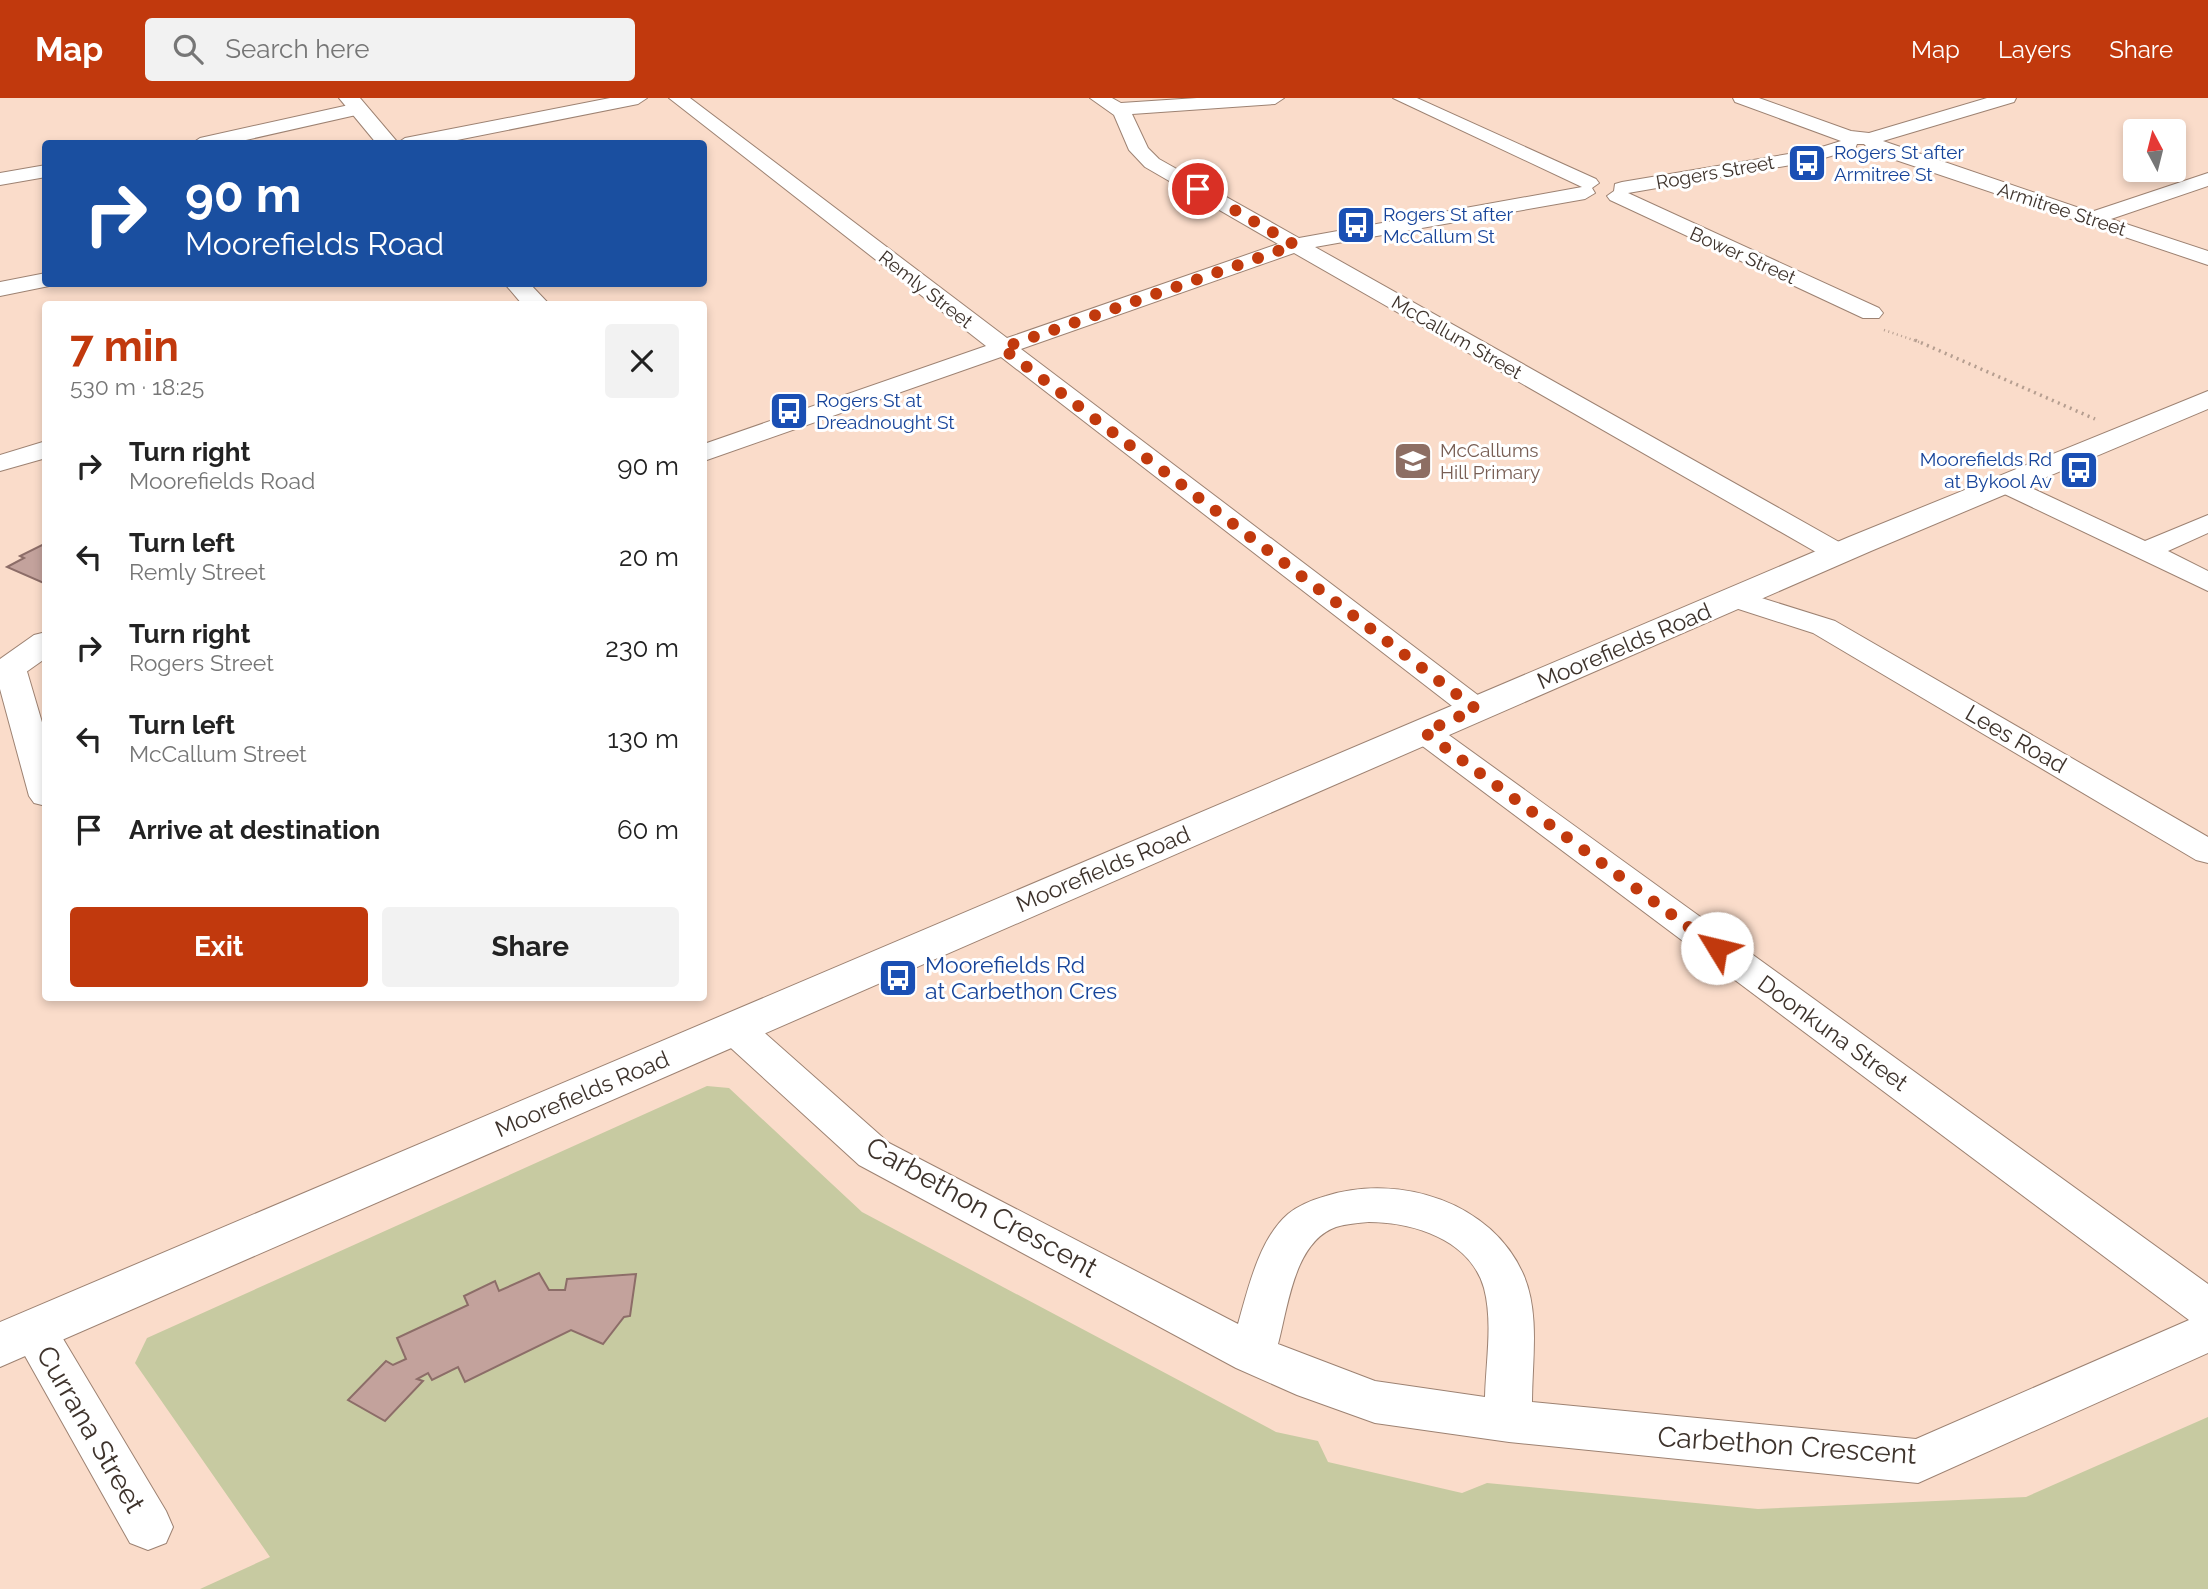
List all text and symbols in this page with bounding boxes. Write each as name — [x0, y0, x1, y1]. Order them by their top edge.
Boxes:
search box — [145, 18, 635, 81]
text: Map — [35, 30, 103, 69]
icon: search — [169, 30, 207, 68]
text: Search here — [225, 34, 370, 64]
text: Map — [1911, 35, 1960, 64]
text: Layers — [1998, 35, 2071, 64]
text: Share — [2109, 35, 2173, 64]
north arrow — [2123, 119, 2186, 182]
map controls — [2123, 119, 2186, 182]
place label: Rogers St after Armitree St — [1834, 141, 1964, 185]
bus stop icon: Rogers St after Armitree St — [1786, 142, 1828, 184]
street label: Rogers Street — [1654, 151, 1776, 193]
pin — [1168, 159, 1228, 219]
text: 90 m — [185, 166, 301, 223]
icon: right — [70, 168, 161, 259]
icon: arrive — [1179, 170, 1217, 208]
street label: Armitree Street — [1995, 178, 2130, 240]
place label: Rogers St after McCallum St — [1383, 203, 1513, 247]
bus stop icon: Rogers St after McCallum St — [1335, 204, 1377, 246]
street label: Bower Street — [1687, 222, 1800, 288]
text: Moorefields Road — [185, 225, 444, 262]
street label: Remly Street — [875, 246, 978, 333]
street label: McCallum Street — [1388, 291, 1527, 384]
text: 7 min — [70, 322, 179, 371]
button: close — [605, 324, 679, 398]
text: 530 m · 18:25 — [70, 373, 204, 400]
place label: Rogers St at Dreadnought St — [816, 389, 955, 433]
bus stop icon: Rogers St at Dreadnought St — [768, 390, 810, 432]
text: Turn right — [129, 437, 250, 467]
place label: McCallums Hill Primary — [1440, 439, 1540, 483]
school or university icon: McCallums Hill Primary — [1392, 440, 1434, 482]
icon: right — [70, 447, 108, 485]
place label: Moorefields Rd at Bykool Av — [1920, 448, 2052, 492]
bus stop icon: Moorefields Rd at Bykool Av — [2058, 449, 2100, 491]
text: 90 m — [617, 451, 679, 481]
text: Moorefields Road — [129, 467, 315, 494]
text: Turn left — [129, 528, 235, 558]
icon: left — [70, 538, 108, 576]
text: 20 m — [619, 542, 679, 572]
text: Remly Street — [129, 558, 266, 585]
street label: Moorefields Road — [1533, 597, 1715, 694]
text: Turn right — [129, 619, 250, 649]
icon: right — [70, 629, 108, 667]
text: 230 m — [605, 633, 679, 663]
text: Rogers Street — [129, 649, 274, 676]
street label: Lees Road — [1961, 699, 2072, 778]
text: Turn left — [129, 710, 235, 740]
icon: left — [70, 720, 108, 758]
text: 130 m — [608, 724, 679, 754]
text: McCallum Street — [129, 740, 307, 767]
icon: arrive — [70, 811, 108, 849]
text: Arrive at destination — [129, 815, 380, 845]
text: 60 m — [617, 815, 679, 845]
street label: Moorefields Road — [1012, 820, 1194, 917]
button: Exit — [70, 907, 368, 987]
button: Share — [382, 907, 679, 987]
position arrow — [1680, 911, 1754, 985]
place label: Moorefields Rd at Carbethon Cres — [925, 951, 1117, 1004]
bus stop icon: Moorefields Rd at Carbethon Cres — [877, 957, 919, 999]
street label: Doonkuna Street — [1753, 969, 1914, 1096]
street label: Moorefields Road — [491, 1045, 673, 1142]
street label: Carbethon Crescent — [860, 1130, 1104, 1285]
street label: Currana Street — [30, 1340, 152, 1519]
street label: Carbethon Crescent — [1656, 1420, 1918, 1471]

